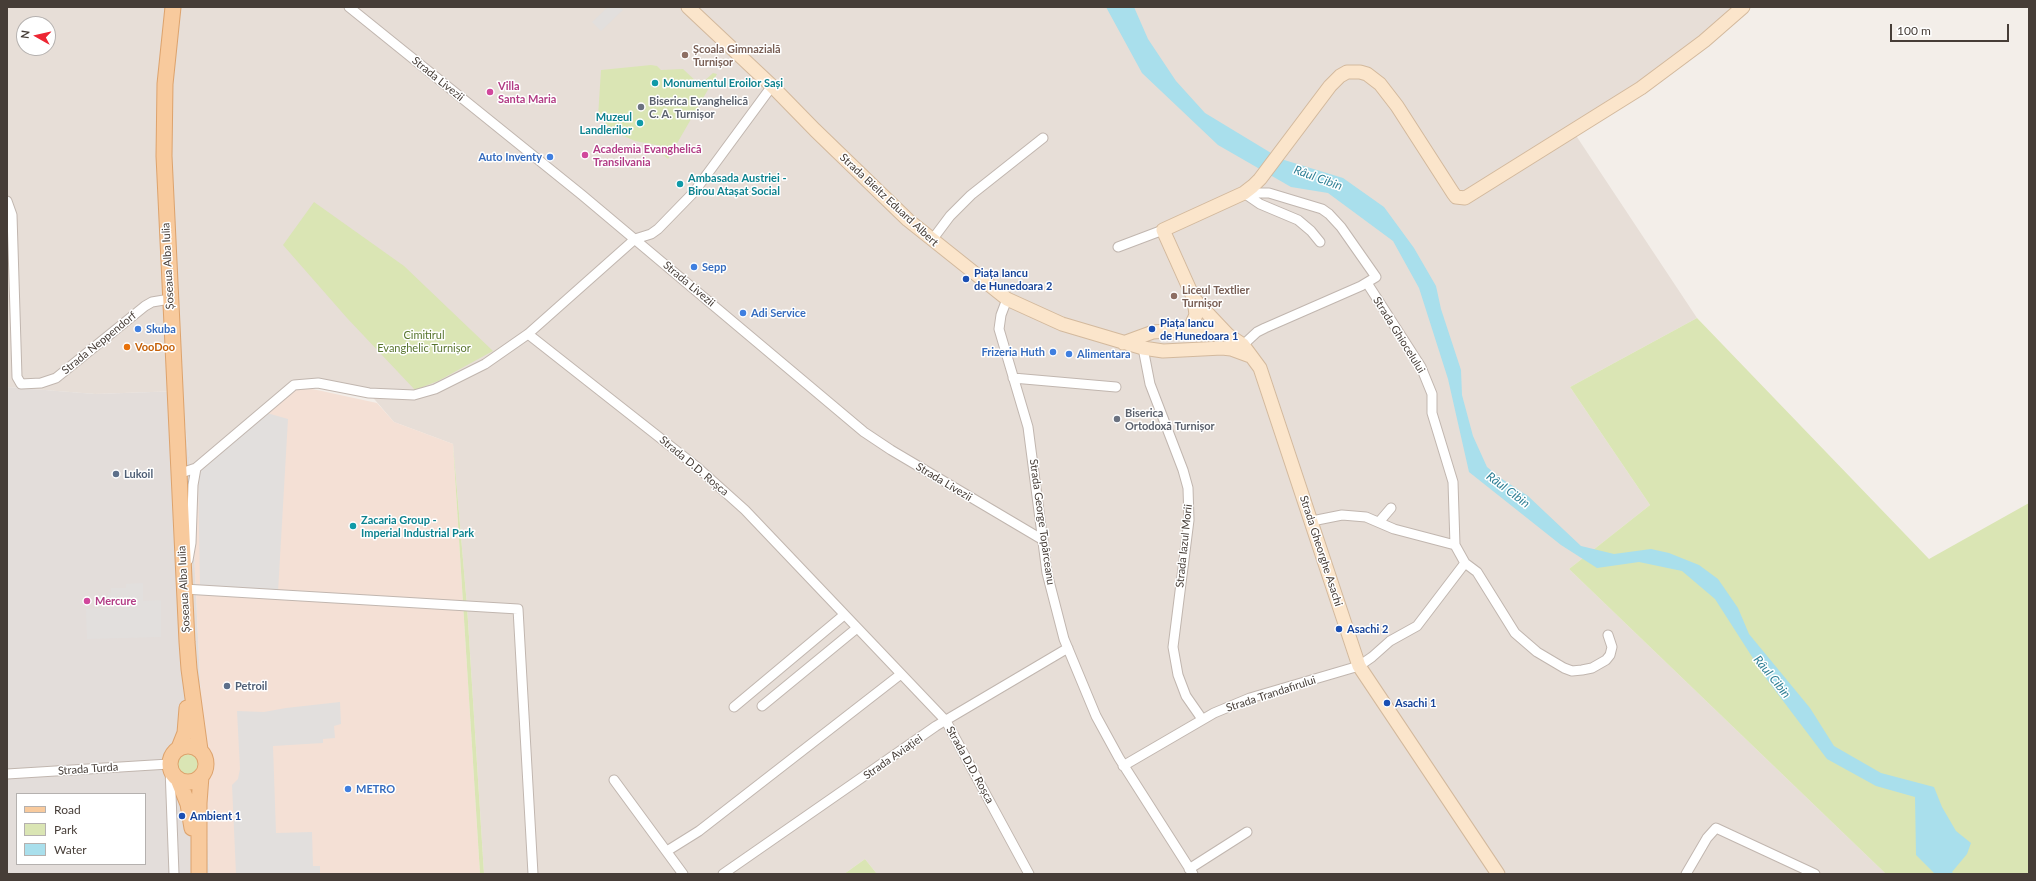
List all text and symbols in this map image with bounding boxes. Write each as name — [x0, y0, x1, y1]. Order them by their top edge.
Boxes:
north arrow — [16, 16, 56, 56]
scale bar — [1892, 16, 2011, 42]
text: 100 m — [1897, 23, 1931, 38]
text: N — [18, 29, 32, 40]
place label: Școala Gimnazială Turnișor — [693, 42, 781, 68]
marker: Școala Gimnazială Turnișor — [680, 50, 690, 60]
street label: Strada Livezii — [409, 54, 467, 104]
place label: Monumentul Eroilor Sași — [663, 76, 783, 90]
marker: Monumentul Eroilor Sași — [650, 78, 660, 88]
place label: Villa Santa Maria — [498, 79, 556, 105]
marker: Villa Santa Maria — [485, 87, 495, 97]
place label: Biserica Evanghelică C. A. Turnișor — [649, 94, 748, 120]
marker: Biserica Evanghelică C. A. Turnișor — [636, 102, 646, 112]
place label: Muzeul Landlerilor — [580, 110, 632, 136]
marker: Muzeul Landlerilor — [635, 118, 645, 128]
place label: Academia Evanghelică Transilvania — [593, 142, 702, 168]
place label: Auto Inventy — [478, 150, 542, 164]
marker: Academia Evanghelică Transilvania — [580, 150, 590, 160]
street label: Strada Bieltz Eduard Albert — [837, 151, 941, 249]
marker: Auto Inventy — [545, 152, 555, 162]
water label: Râul Cibin — [1292, 163, 1344, 193]
place label: Ambasada Austriei - Birou Atașat Social — [688, 171, 787, 197]
marker: Ambasada Austriei - Birou Atașat Social — [675, 179, 685, 189]
street label: Șoseaua Alba Iulia — [159, 222, 177, 310]
street label: Strada Livezii — [660, 259, 718, 309]
place label: Sepp — [702, 260, 726, 274]
marker: Sepp — [689, 262, 699, 272]
place label: Piața Iancu de Hunedoara 2 — [974, 266, 1052, 292]
marker: Piața Iancu de Hunedoara 2 — [961, 274, 971, 284]
place label: Liceul Textlier Turnișor — [1182, 283, 1250, 309]
marker: Liceul Textlier Turnișor — [1169, 291, 1179, 301]
street label: Strada Ghiocelului — [1370, 294, 1428, 376]
place label: Adi Service — [751, 306, 806, 320]
marker: Adi Service — [738, 308, 748, 318]
street label: Strada Neppendorf — [59, 309, 139, 377]
place label: Piața Iancu de Hunedoara 1 — [1160, 316, 1238, 342]
place label: Skuba — [146, 322, 176, 336]
marker: Skuba — [133, 324, 143, 334]
marker: Piața Iancu de Hunedoara 1 — [1147, 324, 1157, 334]
park label: Cimitirul Evanghelic Turnișor — [377, 328, 471, 354]
place label: VooDoo — [135, 340, 175, 354]
marker: VooDoo — [122, 342, 132, 352]
place label: Frizeria Huth — [981, 345, 1045, 359]
marker: Frizeria Huth — [1048, 347, 1058, 357]
place label: Alimentara — [1077, 347, 1131, 361]
marker: Alimentara — [1064, 349, 1074, 359]
place label: Biserica Ortodoxă Turnișor — [1125, 406, 1215, 432]
marker: Biserica Ortodoxă Turnișor — [1112, 414, 1122, 424]
street label: Strada D.D. Roșca — [657, 433, 731, 499]
street label: Strada George Topârceanu — [1027, 458, 1057, 586]
street label: Strada Livezii — [913, 460, 975, 504]
place label: Lukoil — [124, 467, 153, 481]
marker: Lukoil — [111, 469, 121, 479]
water label: Râul Cibin — [1484, 469, 1532, 511]
street label: Strada Gheorghe Asachi — [1297, 494, 1345, 608]
street label: Strada Iazul Morii — [1173, 504, 1195, 588]
place label: Zacaria Group - Imperial Industrial Park — [361, 513, 474, 539]
marker: Zacaria Group - Imperial Industrial Park — [348, 521, 358, 531]
street label: Șoseaua Alba Iulia — [175, 545, 193, 633]
place label: Mercure — [95, 594, 136, 608]
marker: Mercure — [82, 596, 92, 606]
place label: Asachi 2 — [1347, 622, 1388, 636]
marker: Asachi 2 — [1334, 624, 1344, 634]
water label: Râul Cibin — [1751, 653, 1793, 701]
street label: Strada Trandafirului — [1224, 673, 1318, 715]
place label: Petroil — [235, 679, 267, 693]
marker: Petroil — [222, 681, 232, 691]
place label: Asachi 1 — [1395, 696, 1436, 710]
marker: Asachi 1 — [1382, 698, 1392, 708]
street label: Strada D.D. Roșca — [943, 724, 997, 806]
street label: Strada Aviației — [861, 732, 925, 782]
street label: Strada Turda — [57, 760, 119, 778]
place label: METRO — [356, 782, 395, 796]
marker: METRO — [343, 784, 353, 794]
legend — [16, 793, 146, 865]
text: Road — [54, 802, 81, 817]
place label: Ambient 1 — [190, 809, 241, 823]
marker: Ambient 1 — [177, 811, 187, 821]
text: Park — [54, 822, 77, 837]
text: Water — [54, 842, 87, 857]

